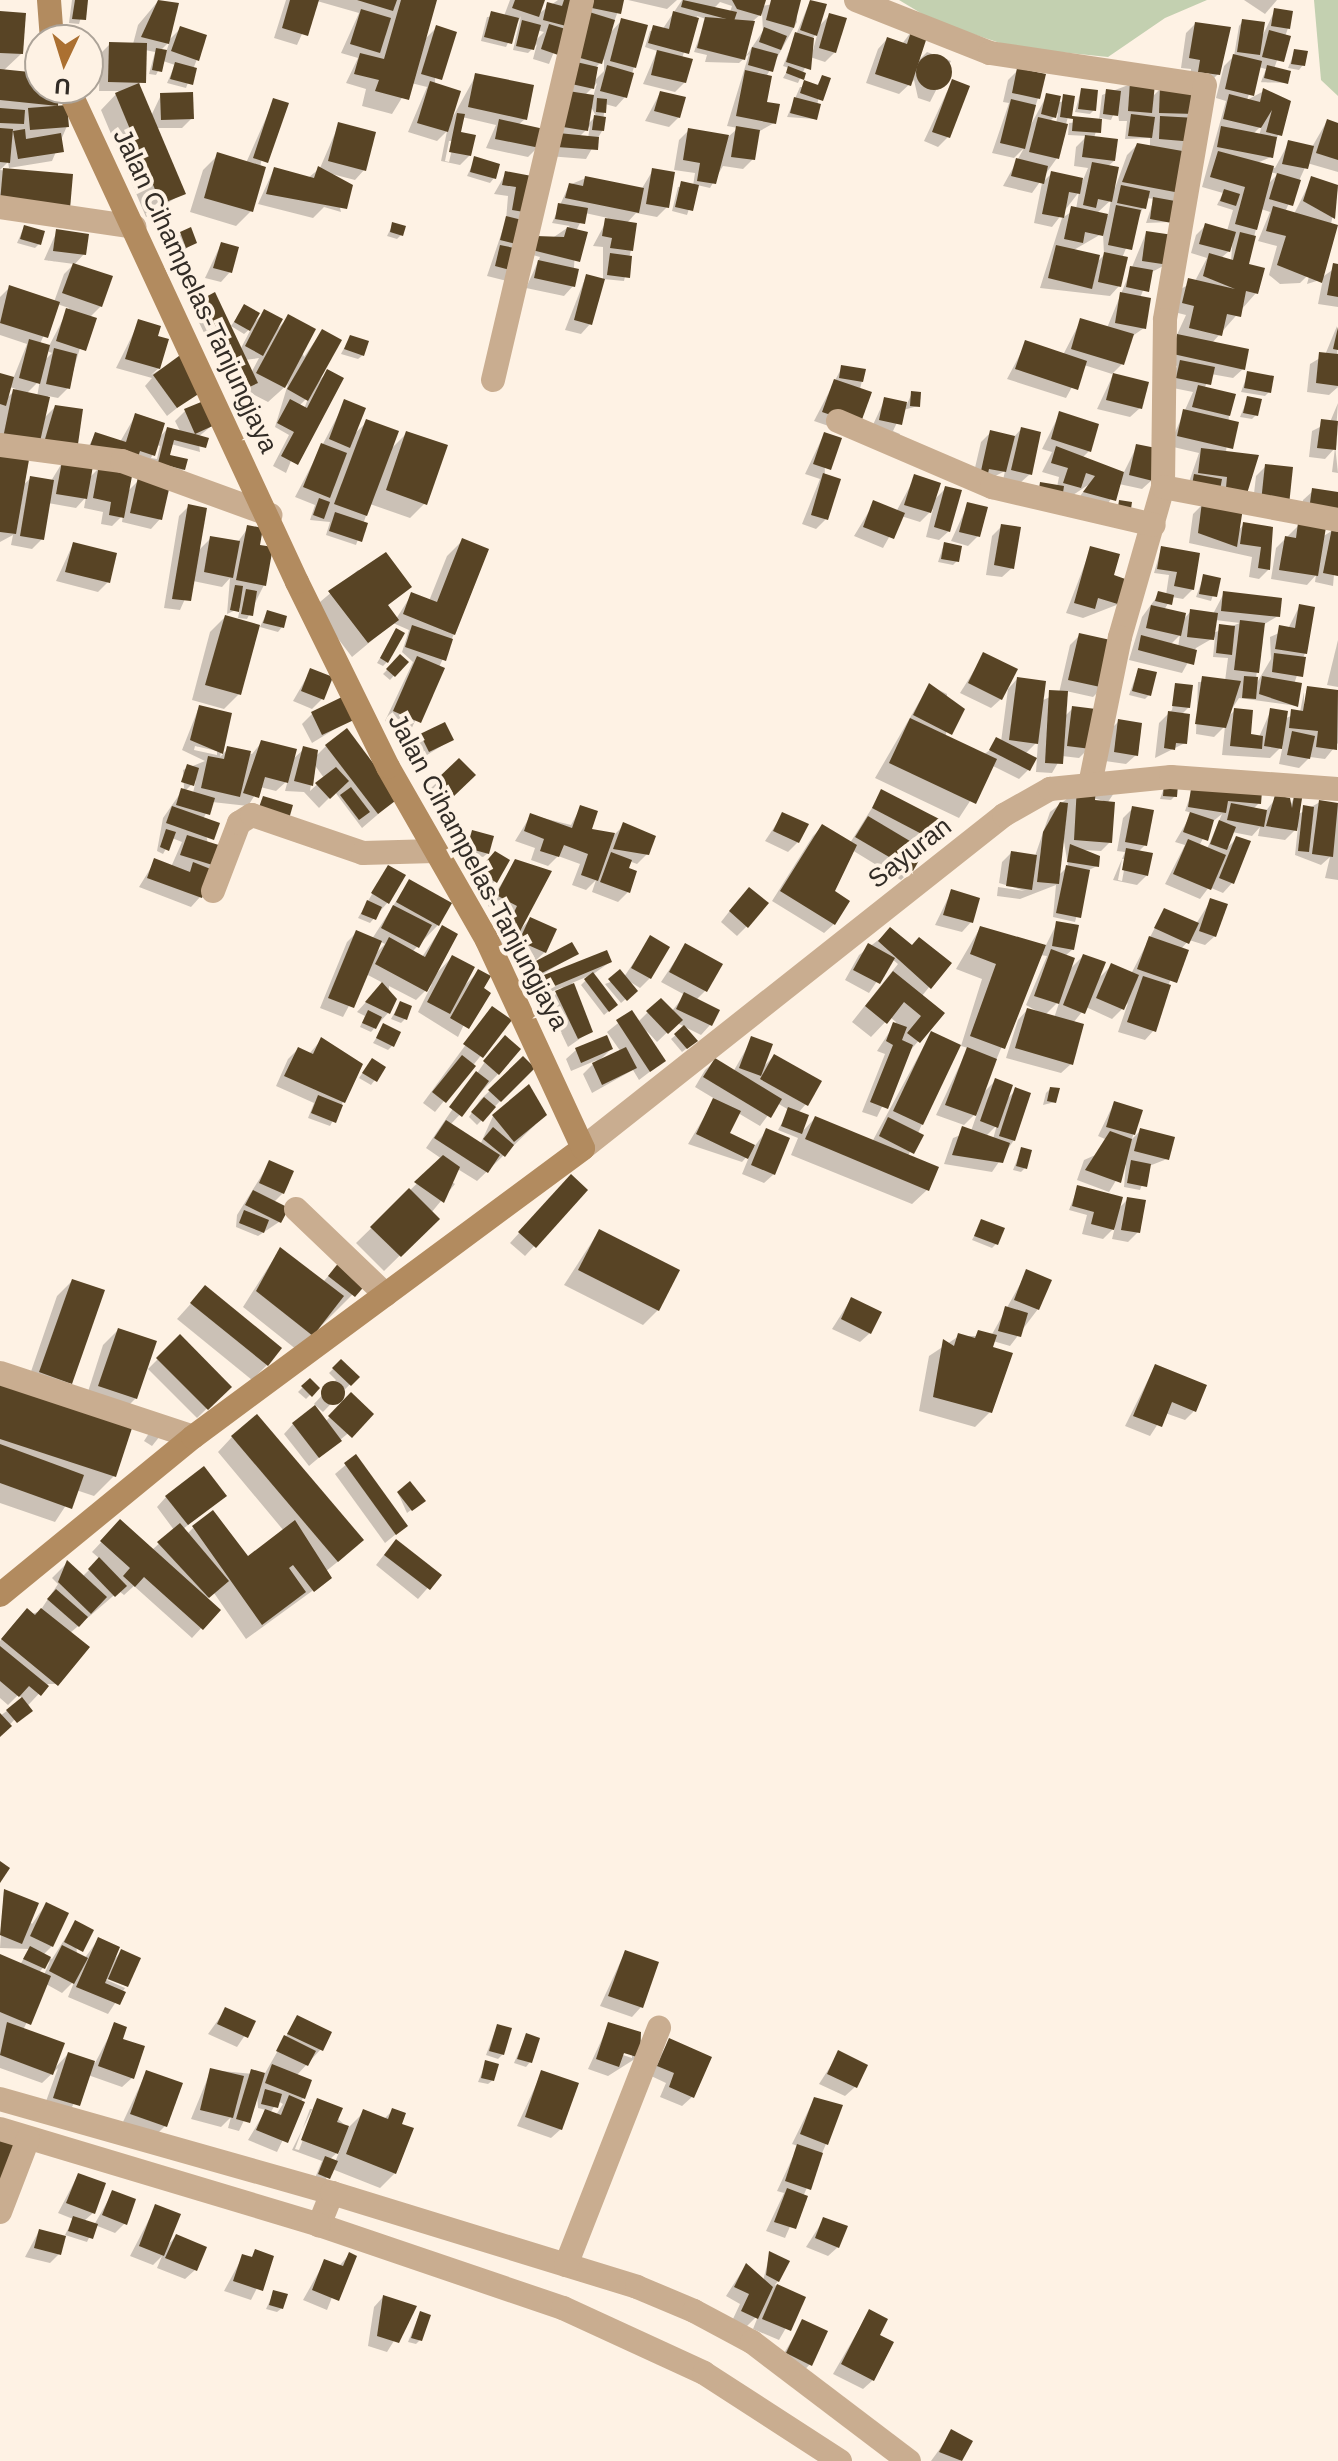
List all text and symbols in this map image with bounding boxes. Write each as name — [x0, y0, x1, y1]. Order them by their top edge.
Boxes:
north arrow — [24, 24, 104, 104]
text: U — [54, 73, 71, 99]
street label: Jalan Cihampelas-Tanjungjaya — [106, 124, 284, 458]
street label: Jalan Cihampelas-Tanjungjaya — [381, 708, 575, 1036]
street label: Sayuran — [862, 811, 958, 895]

